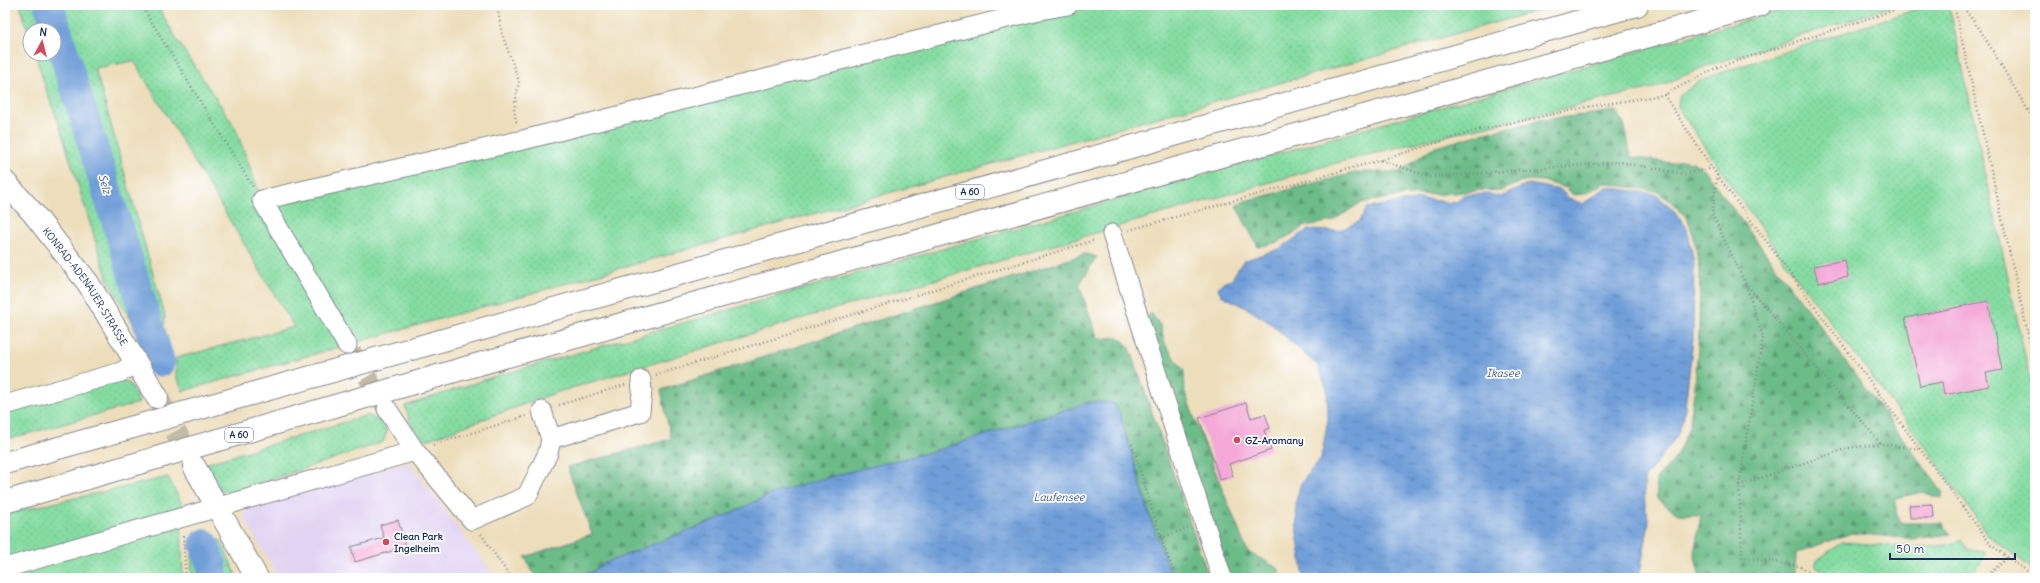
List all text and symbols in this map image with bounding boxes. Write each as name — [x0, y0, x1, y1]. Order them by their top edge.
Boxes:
north arrow — [22, 22, 62, 62]
text: N — [39, 25, 48, 39]
water label: Selz — [95, 172, 115, 197]
road number: A 60 — [956, 185, 984, 199]
street label: KONRAD-ADENAUER-STRASSE — [40, 225, 130, 348]
water label: Ikasee — [1486, 366, 1521, 380]
road number: A 60 — [225, 428, 253, 442]
place label: GZ-Aromany — [1245, 434, 1304, 447]
marker: GZ-Aromany — [1232, 435, 1242, 445]
water label: Laufensee — [1033, 490, 1086, 504]
place label: Clean Park Ingelheim — [394, 530, 443, 555]
scale bar — [1890, 535, 2015, 561]
marker: Clean Park Ingelheim — [381, 537, 391, 547]
text: 50 m — [1896, 541, 1925, 556]

